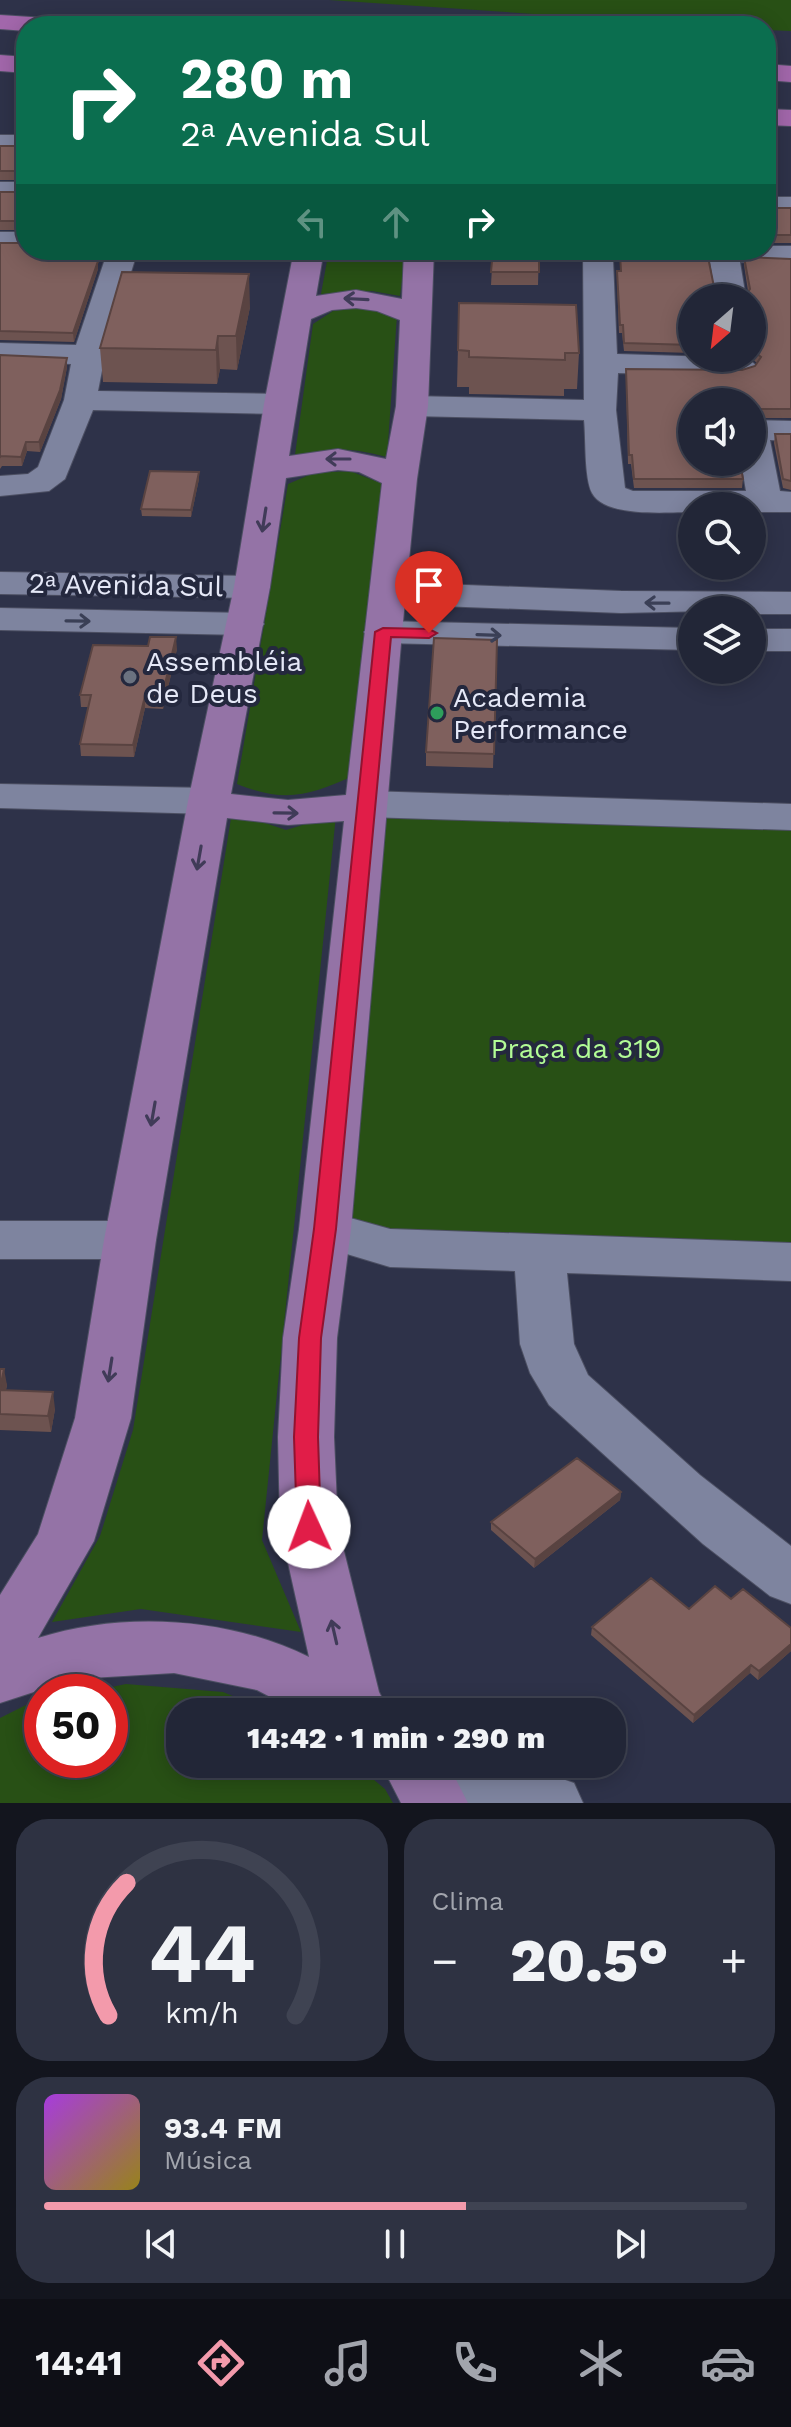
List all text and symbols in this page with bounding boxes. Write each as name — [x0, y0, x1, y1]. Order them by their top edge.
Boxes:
text: 280 m — [180, 46, 353, 112]
icon: right — [48, 48, 152, 152]
text: 2ᵃ Avenida Sul — [180, 113, 430, 155]
icon: left — [290, 200, 334, 244]
icon: ahead — [374, 200, 418, 244]
icon: right — [458, 200, 502, 244]
north arrow — [678, 284, 766, 372]
map controls — [678, 284, 766, 684]
one-way arrow — [343, 291, 370, 306]
button: sound — [678, 388, 766, 476]
one-way arrow — [325, 451, 352, 467]
button: search — [678, 492, 766, 580]
one-way arrow — [255, 507, 270, 532]
pin — [395, 551, 463, 633]
icon: arrive — [407, 563, 451, 607]
street label: 2ᵃ Avenida Sul — [29, 567, 224, 603]
one-way arrow — [644, 595, 671, 610]
button: layers — [678, 596, 766, 684]
one-way arrow — [64, 613, 91, 628]
one-way arrow — [475, 628, 502, 643]
place label: Assembléia de Deus — [146, 645, 302, 710]
marker: Assembléia de Deus — [121, 668, 139, 686]
place label: Academia Performance — [453, 681, 628, 746]
marker: Academia Performance — [428, 704, 446, 722]
one-way arrow — [272, 806, 299, 821]
one-way arrow — [190, 845, 205, 870]
park label: Praça da 319 — [490, 1032, 662, 1065]
one-way arrow — [144, 1101, 159, 1126]
one-way arrow — [102, 1357, 117, 1382]
position arrow — [267, 1485, 351, 1569]
one-way arrow — [326, 1619, 341, 1645]
speed limit sign: 50 — [24, 1674, 128, 1778]
text: 14:42 · 1 min · 290 m — [247, 1720, 545, 1755]
text: Clima — [432, 1886, 504, 1916]
text: 44 — [148, 1905, 255, 2002]
text: 20.5° — [510, 1925, 668, 1996]
text: − — [432, 1935, 458, 1987]
text: + — [720, 1935, 747, 1987]
text: km/h — [165, 1996, 239, 2030]
text: 93.4 FM — [164, 2110, 282, 2145]
text: Música — [164, 2145, 252, 2175]
icon: previous — [139, 2222, 183, 2266]
icon: pause — [373, 2222, 417, 2266]
icon: next — [608, 2222, 652, 2266]
icon: directions — [193, 2335, 249, 2391]
icon: music — [320, 2335, 376, 2391]
icon: phone — [447, 2335, 503, 2391]
icon: climate — [573, 2335, 629, 2391]
icon: car — [700, 2335, 756, 2391]
text: 14:41 — [35, 2342, 123, 2384]

